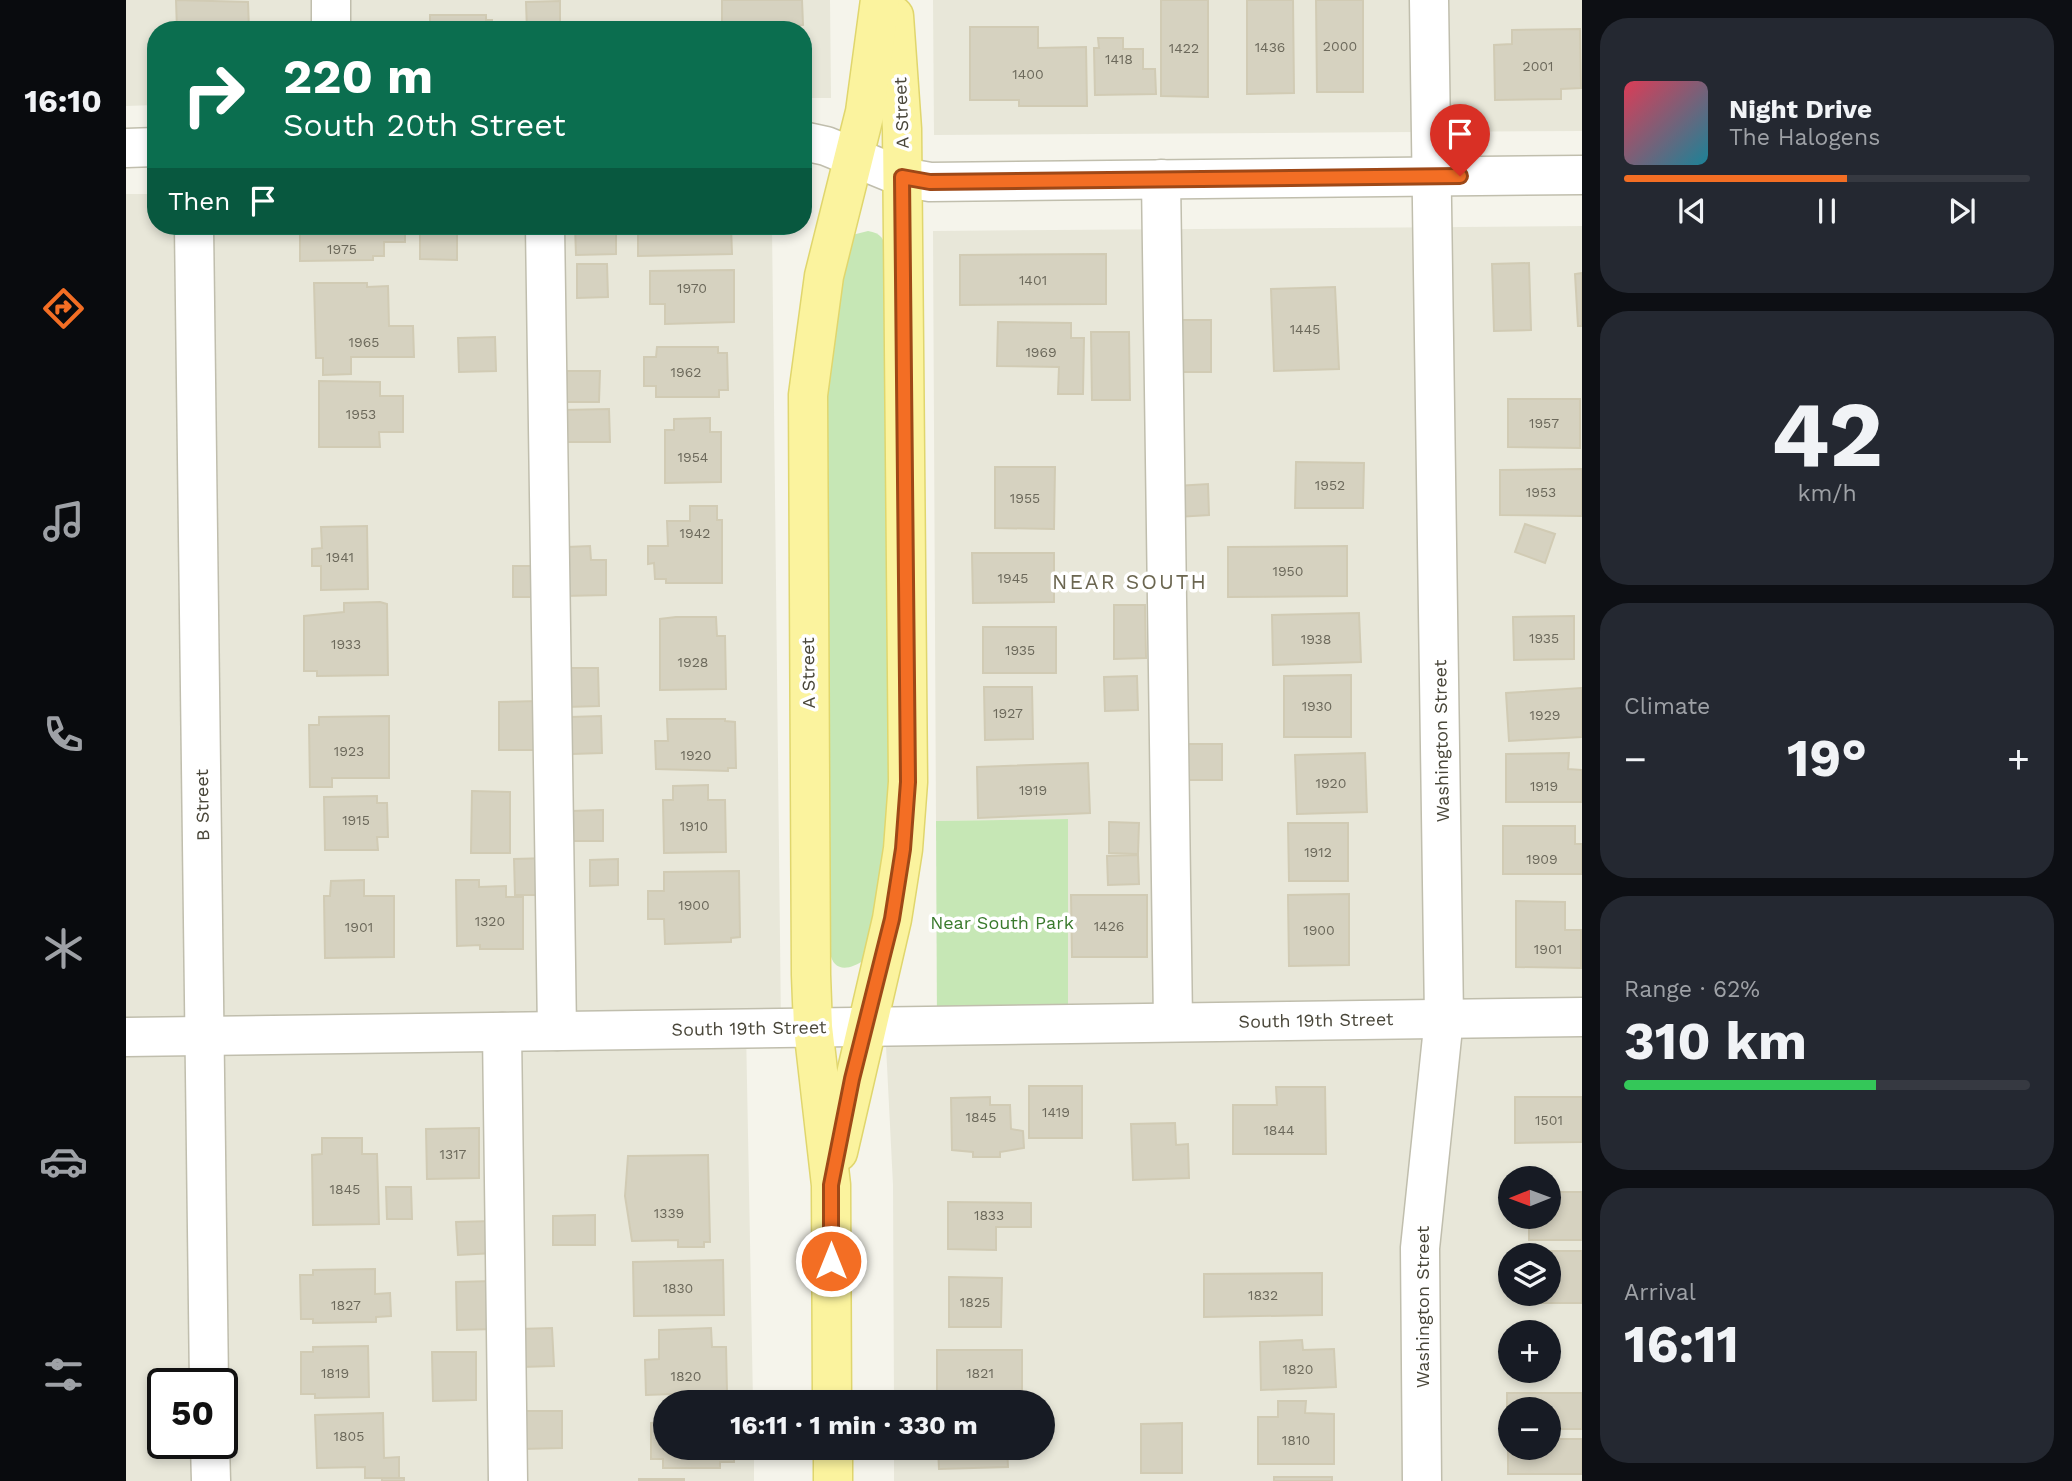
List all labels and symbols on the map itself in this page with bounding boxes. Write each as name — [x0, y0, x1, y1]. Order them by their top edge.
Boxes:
house number: 2000 — [1323, 38, 1357, 54]
house number: 1436 — [1255, 39, 1285, 55]
house number: 1422 — [1169, 40, 1199, 56]
house number: 1418 — [1105, 51, 1133, 67]
house number: 2001 — [1522, 58, 1554, 74]
house number: 1400 — [1012, 66, 1044, 82]
street label: A Street — [889, 76, 913, 149]
pin — [1430, 104, 1490, 176]
house number: 1975 — [327, 241, 357, 257]
house number: 1401 — [1019, 272, 1047, 288]
house number: 1970 — [677, 280, 707, 296]
house number: 1445 — [1290, 321, 1320, 337]
house number: 1965 — [349, 334, 379, 350]
house number: 1969 — [1025, 344, 1057, 360]
house number: 1962 — [671, 364, 701, 380]
house number: 1953 — [346, 406, 376, 422]
house number: 1957 — [1529, 415, 1559, 431]
house number: 1954 — [678, 449, 708, 465]
house number: 1952 — [1315, 477, 1345, 493]
house number: 1953 — [1526, 484, 1556, 500]
house number: 1955 — [1010, 490, 1040, 506]
house number: 1942 — [680, 525, 710, 541]
house number: 1941 — [326, 549, 354, 565]
house number: 1950 — [1273, 563, 1303, 579]
district label: NEAR SOUTH — [1052, 569, 1208, 594]
house number: 1945 — [998, 570, 1028, 586]
house number: 1935 — [1529, 630, 1559, 646]
house number: 1938 — [1301, 631, 1331, 647]
house number: 1933 — [331, 636, 361, 652]
street label: A Street — [797, 637, 819, 709]
house number: 1935 — [1005, 642, 1035, 658]
house number: 1928 — [678, 654, 708, 670]
street label: Washington Street — [1429, 659, 1453, 823]
house number: 1930 — [1302, 698, 1332, 714]
house number: 1927 — [993, 705, 1023, 721]
house number: 1929 — [1530, 707, 1560, 723]
house number: 1923 — [334, 743, 364, 759]
house number: 1920 — [681, 747, 711, 763]
street label: B Street — [191, 768, 213, 841]
house number: 1920 — [1316, 775, 1346, 791]
house number: 1919 — [1530, 778, 1558, 794]
house number: 1919 — [1019, 782, 1047, 798]
house number: 1915 — [342, 812, 370, 828]
house number: 1910 — [680, 818, 708, 834]
house number: 1912 — [1304, 844, 1332, 860]
house number: 1909 — [1526, 851, 1558, 867]
house number: 1900 — [678, 897, 710, 913]
park label: Near South Park — [930, 912, 1074, 933]
house number: 1320 — [475, 913, 505, 929]
house number: 1426 — [1094, 918, 1124, 934]
house number: 1901 — [345, 919, 373, 935]
house number: 1900 — [1303, 922, 1335, 938]
house number: 1901 — [1534, 941, 1562, 957]
street label: South 19th Street — [1238, 1008, 1394, 1032]
street label: South 19th Street — [671, 1016, 827, 1040]
house number: 1419 — [1042, 1104, 1070, 1120]
house number: 1845 — [966, 1109, 996, 1125]
house number: 1501 — [1535, 1112, 1563, 1128]
house number: 1844 — [1263, 1122, 1295, 1138]
house number: 1317 — [440, 1146, 467, 1162]
north arrow — [1498, 1166, 1561, 1228]
house number: 1845 — [330, 1181, 360, 1197]
house number: 1339 — [654, 1205, 684, 1221]
house number: 1833 — [974, 1207, 1004, 1223]
position arrow — [794, 1224, 868, 1298]
street label: Washington Street — [1412, 1225, 1433, 1388]
house number: 1830 — [663, 1280, 693, 1296]
house number: 1832 — [1248, 1287, 1278, 1303]
house number: 1825 — [960, 1294, 990, 1310]
house number: 1827 — [331, 1297, 361, 1313]
house number: 1820 — [1283, 1361, 1313, 1377]
house number: 1819 — [321, 1365, 349, 1381]
house number: 1821 — [966, 1365, 994, 1381]
speed limit sign: 50 — [147, 1368, 238, 1459]
house number: 1820 — [671, 1368, 701, 1384]
house number: 1805 — [334, 1428, 364, 1444]
house number: 1810 — [1282, 1432, 1310, 1448]

